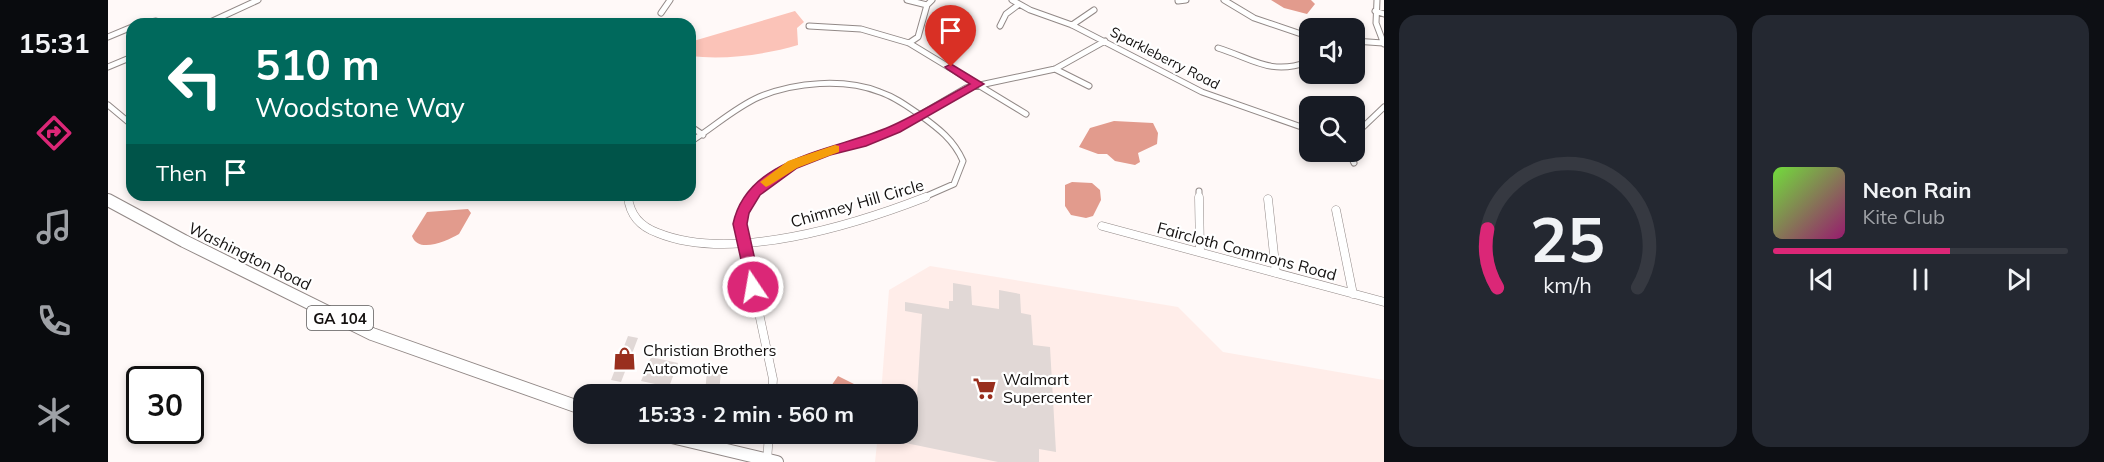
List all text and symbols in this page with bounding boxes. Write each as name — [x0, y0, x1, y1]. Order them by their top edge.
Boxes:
pin — [925, 5, 976, 67]
icon: arrive — [934, 14, 967, 47]
map controls — [1299, 18, 1365, 162]
button: sound — [1299, 18, 1365, 84]
street label: Sparkleberry Road — [1107, 23, 1223, 93]
text: 15:31 — [18, 26, 90, 60]
text: 510 m — [255, 38, 380, 91]
icon: left — [156, 42, 234, 120]
text: Woodstone Way — [255, 90, 465, 124]
button: search — [1299, 96, 1365, 162]
icon: directions — [33, 112, 75, 154]
icon: arrive — [219, 156, 252, 189]
text: Then — [156, 159, 207, 187]
street label: Chimney Hill Circle — [788, 174, 926, 232]
text: Neon Rain — [1863, 176, 1971, 204]
text: 25 — [1530, 199, 1605, 278]
text: Kite Club — [1863, 204, 1945, 229]
icon: music — [33, 206, 75, 248]
street label: Faircloth Commons Road — [1155, 217, 1339, 285]
street label: Washington Road — [185, 218, 315, 294]
position arrow — [721, 255, 785, 319]
icon: previous — [1805, 263, 1838, 296]
icon: pause — [1904, 263, 1937, 296]
icon: next — [2002, 263, 2035, 296]
text: km/h — [1543, 271, 1592, 298]
icon: phone — [33, 300, 75, 342]
road number: GA 104 — [307, 306, 373, 330]
place label: Christian Brothers Automotive — [643, 340, 776, 378]
shop icon: Christian Brothers Automotive — [612, 346, 638, 372]
speed limit sign: 30 — [126, 366, 204, 444]
place label: Walmart Supercenter — [1003, 369, 1092, 407]
supermarket icon: Walmart Supercenter — [972, 375, 998, 401]
icon: climate — [33, 394, 75, 436]
text: 15:33 · 2 min · 560 m — [637, 400, 854, 428]

